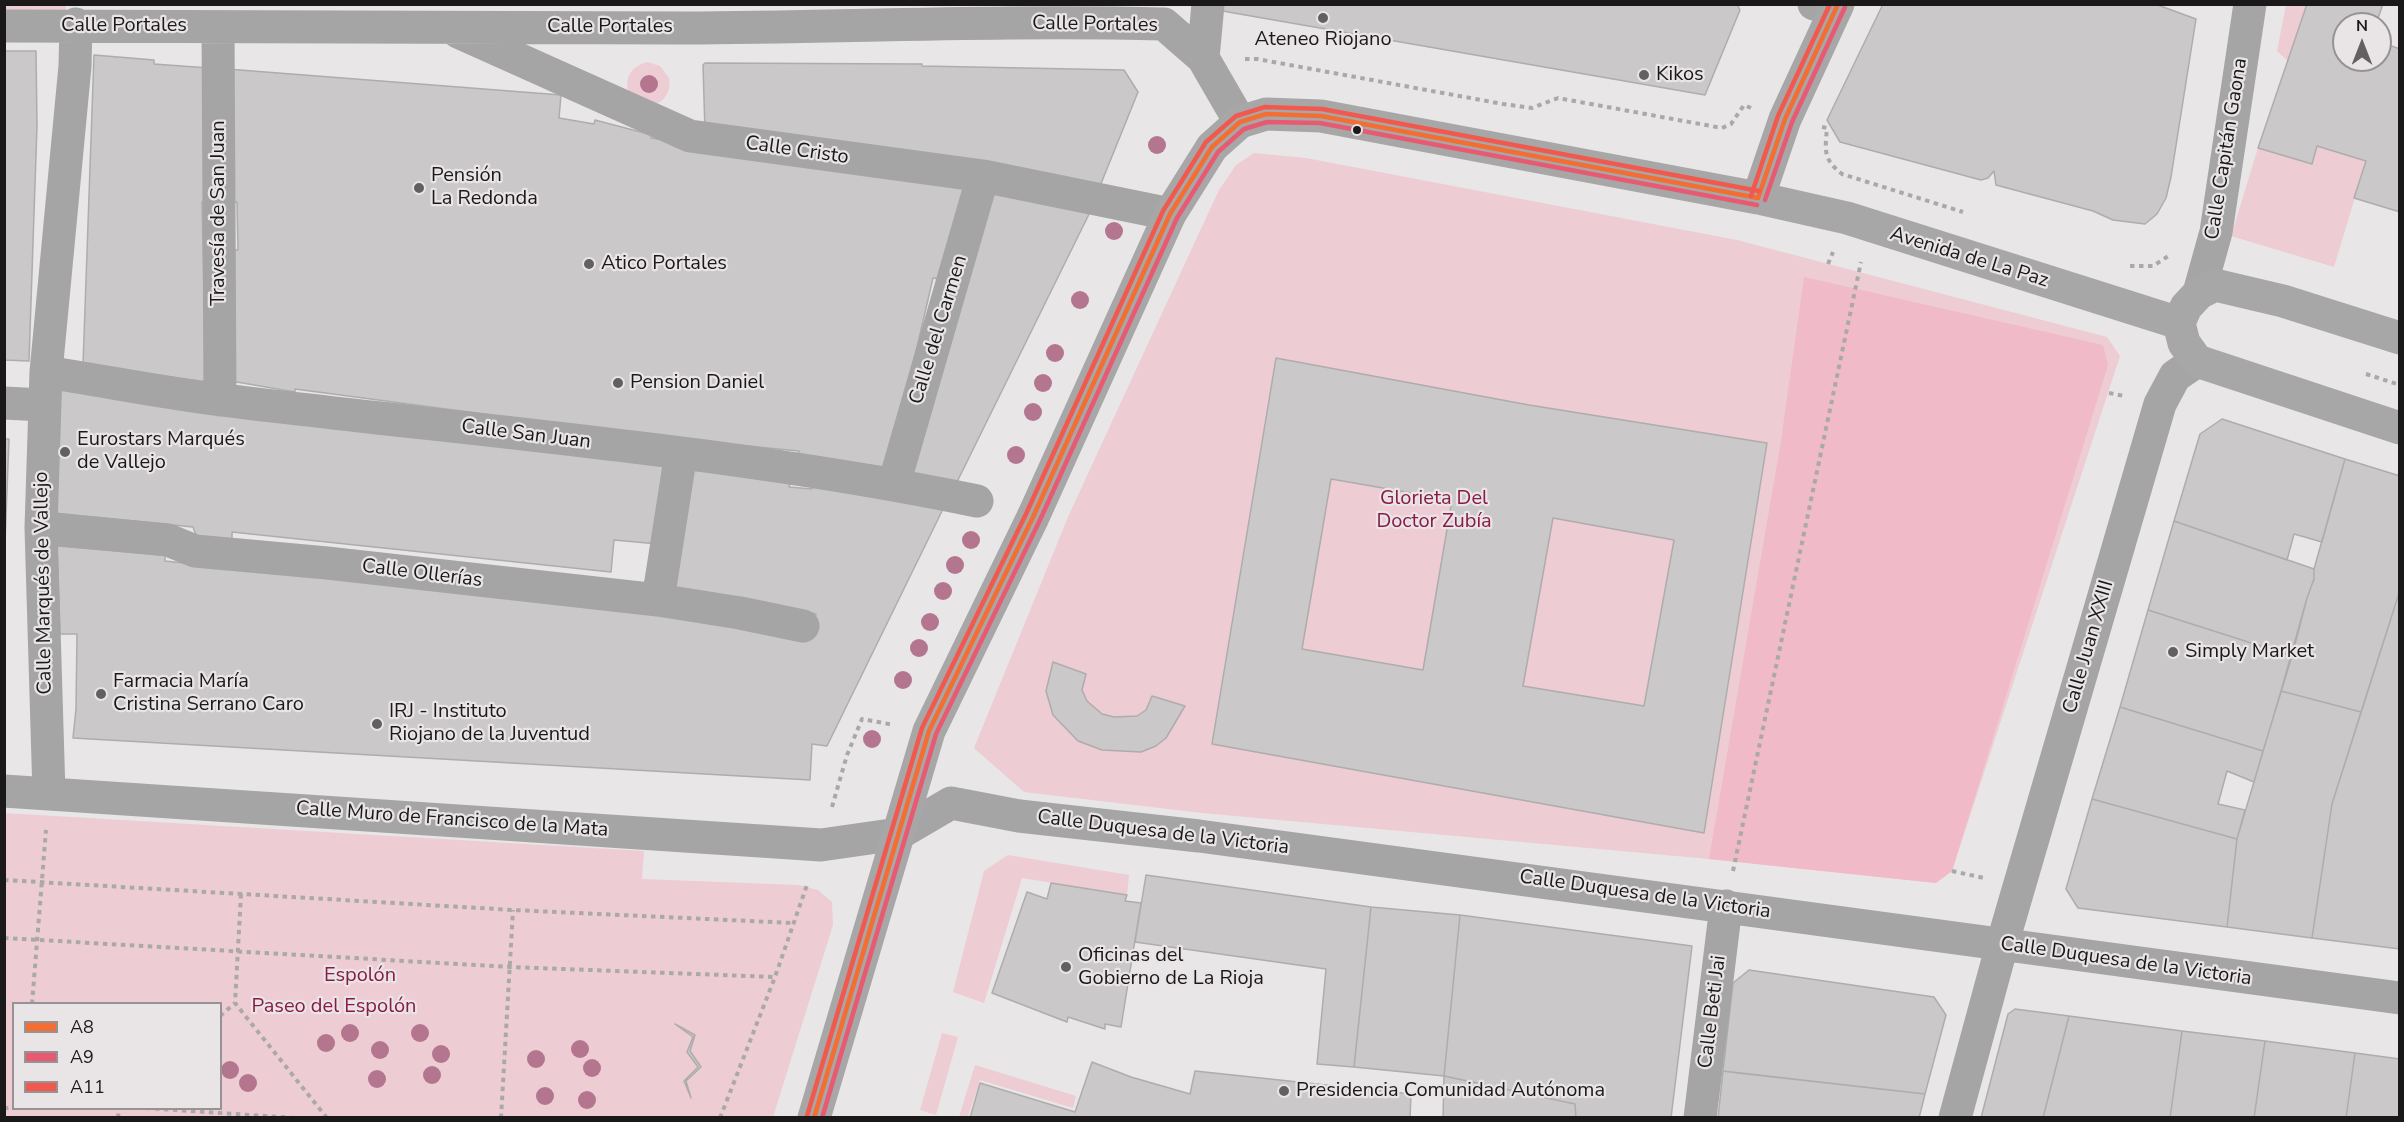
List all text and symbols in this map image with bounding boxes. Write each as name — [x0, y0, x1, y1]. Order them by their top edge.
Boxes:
marker: Ateneo Riojano — [1316, 11, 1330, 25]
street label: Calle Portales — [1032, 12, 1158, 38]
north arrow — [2332, 12, 2392, 72]
street label: Calle Portales — [61, 14, 187, 38]
street label: Calle Portales — [547, 15, 673, 39]
text: N — [2356, 15, 2368, 37]
place label: Ateneo Riojano — [1254, 28, 1392, 52]
street label: Calle Capitán Gaona — [2201, 56, 2253, 242]
place label: Kikos — [1656, 63, 1704, 87]
marker: Kikos — [1637, 68, 1651, 82]
street label: Travesía de San Juan — [207, 120, 231, 306]
unlabelled marker — [1351, 124, 1363, 136]
street label: Calle Cristo — [744, 132, 850, 170]
place label: Pensión La Redonda — [431, 164, 538, 211]
marker: Pensión La Redonda — [412, 181, 426, 195]
street label: Avenida de La Paz — [1887, 223, 2051, 293]
place label: Atico Portales — [601, 252, 727, 276]
street label: Calle del Carmen — [905, 253, 973, 407]
marker: Atico Portales — [582, 257, 596, 271]
place label: Pension Daniel — [630, 371, 764, 395]
marker: Pension Daniel — [611, 376, 625, 390]
street label: Calle San Juan — [460, 415, 592, 455]
place label: Eurostars Marqués de Vallejo — [77, 428, 245, 475]
marker: Eurostars Marqués de Vallejo — [58, 445, 72, 459]
street label: Calle Marqués de Vallejo — [30, 471, 58, 695]
park label: Glorieta Del Doctor Zubía — [1376, 487, 1492, 534]
street label: Calle Ollerías — [360, 555, 484, 593]
street label: Calle Juan XXIII — [2059, 578, 2119, 716]
place label: Simply Market — [2185, 640, 2314, 664]
marker: Simply Market — [2166, 645, 2180, 659]
place label: Farmacia María Cristina Serrano Caro — [113, 670, 304, 717]
marker: Farmacia María Cristina Serrano Caro — [94, 687, 108, 701]
place label: IRJ - Instituto Riojano de la Juventud — [389, 700, 590, 747]
marker: IRJ - Instituto Riojano de la Juventud — [370, 717, 384, 731]
street label: Calle Muro de Francisco de la Mata — [295, 797, 609, 843]
street label: Calle Duquesa de la Victoria — [1036, 806, 1290, 860]
street label: Calle Duquesa de la Victoria — [1518, 865, 1772, 925]
street label: Calle Duquesa de la Victoria — [1999, 932, 2253, 992]
place label: Oficinas del Gobierno de La Rioja — [1078, 944, 1264, 991]
street label: Calle Beti Jai — [1694, 954, 1732, 1070]
marker: Oficinas del Gobierno de La Rioja — [1059, 960, 1073, 974]
park label: Espolón — [324, 964, 396, 988]
park label: Paseo del Espolón — [252, 995, 416, 1019]
legend — [12, 1002, 222, 1110]
text: A8 — [70, 1015, 94, 1039]
text: A9 — [70, 1045, 94, 1069]
text: A11 — [70, 1075, 105, 1099]
place label: Presidencia Comunidad Autónoma — [1296, 1079, 1605, 1103]
marker: Presidencia Comunidad Autónoma — [1277, 1084, 1291, 1098]

